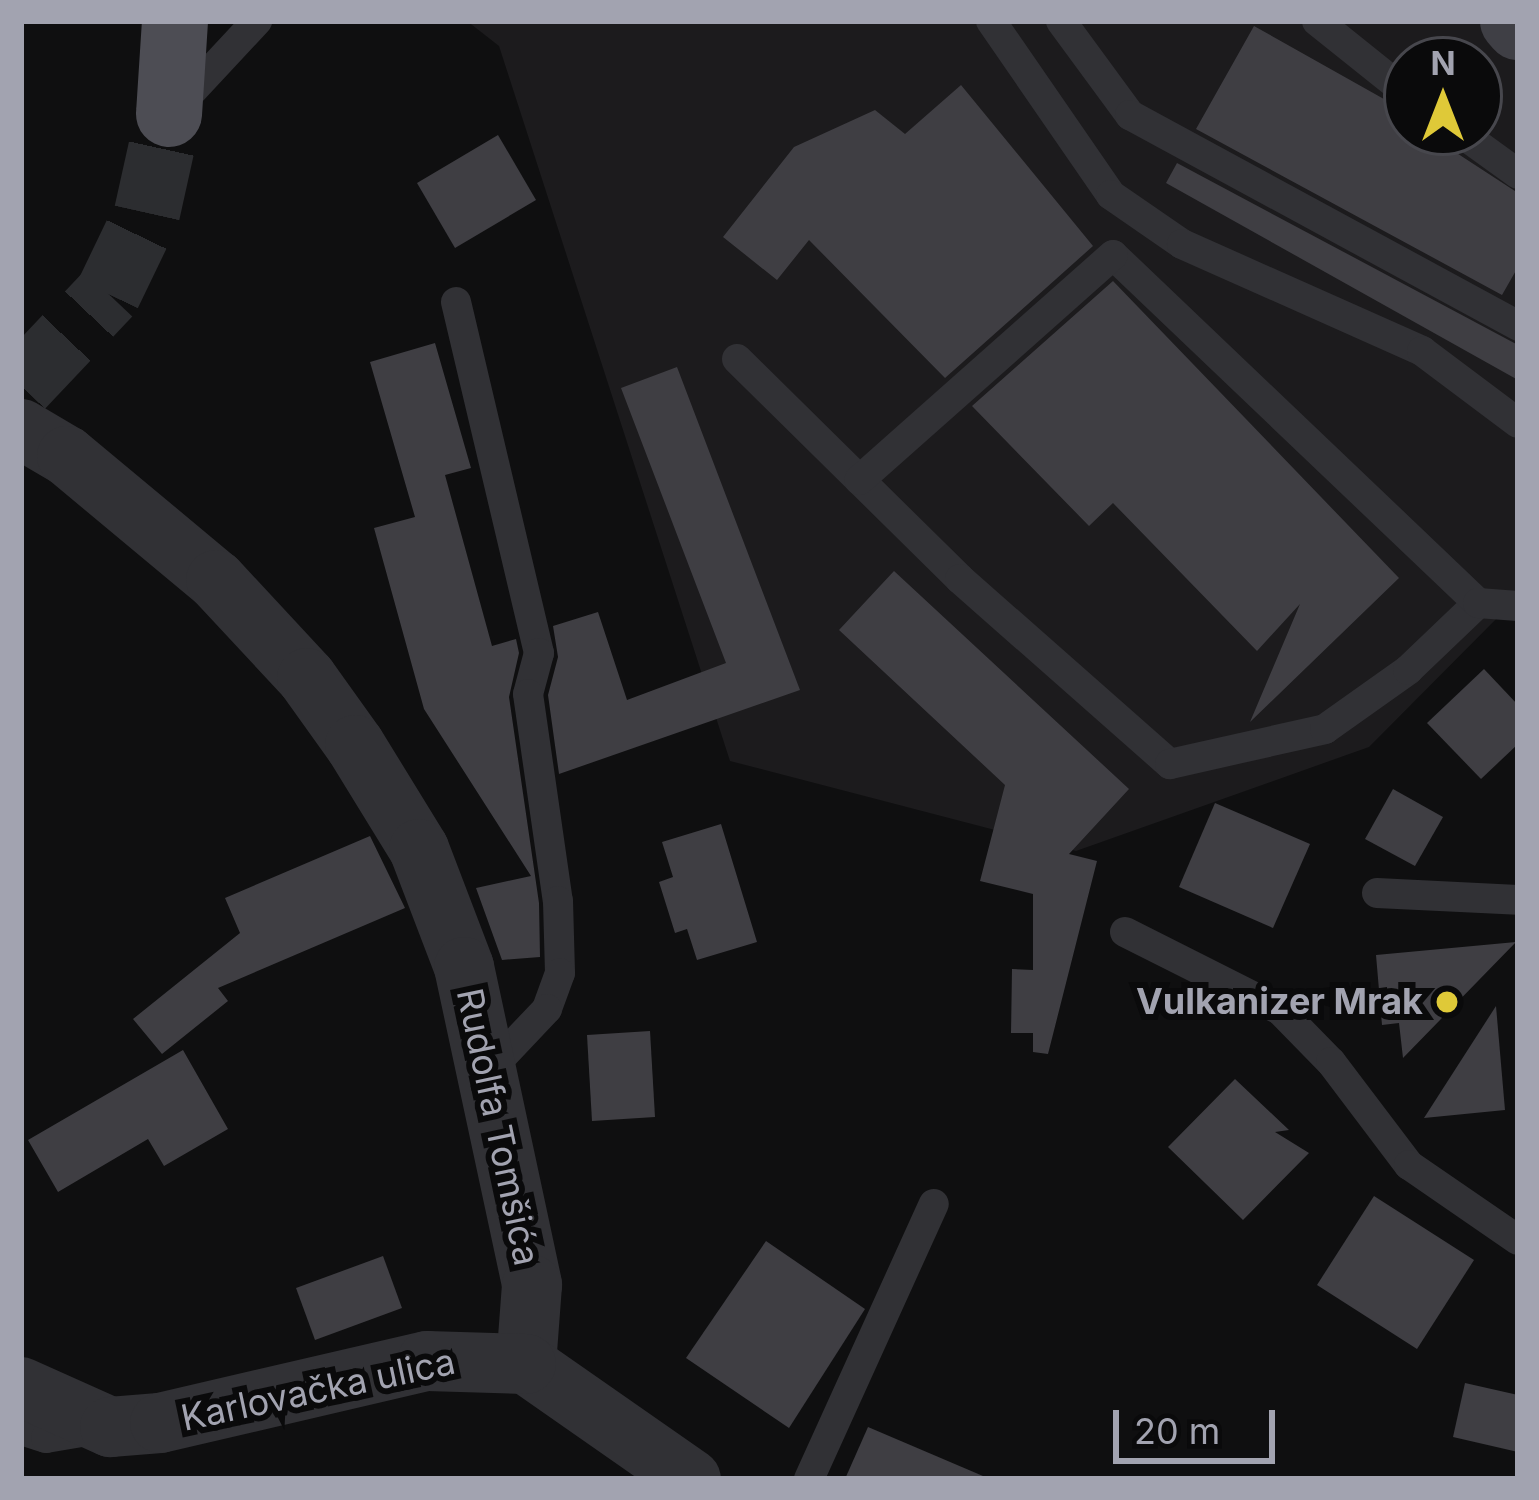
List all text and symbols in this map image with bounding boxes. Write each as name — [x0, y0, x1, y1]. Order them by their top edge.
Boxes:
north arrow — [1383, 36, 1503, 156]
text: N — [1430, 43, 1456, 83]
place label: Vulkanizer Mrak — [1136, 980, 1423, 1024]
street label: Rudolfa Tomšića — [448, 984, 548, 1270]
marker: Vulkanizer Mrak — [1434, 989, 1460, 1015]
street label: Karlovačka ulica — [177, 1340, 459, 1440]
scale bar — [1119, 1386, 1281, 1460]
text: 20 m — [1134, 1409, 1220, 1453]

